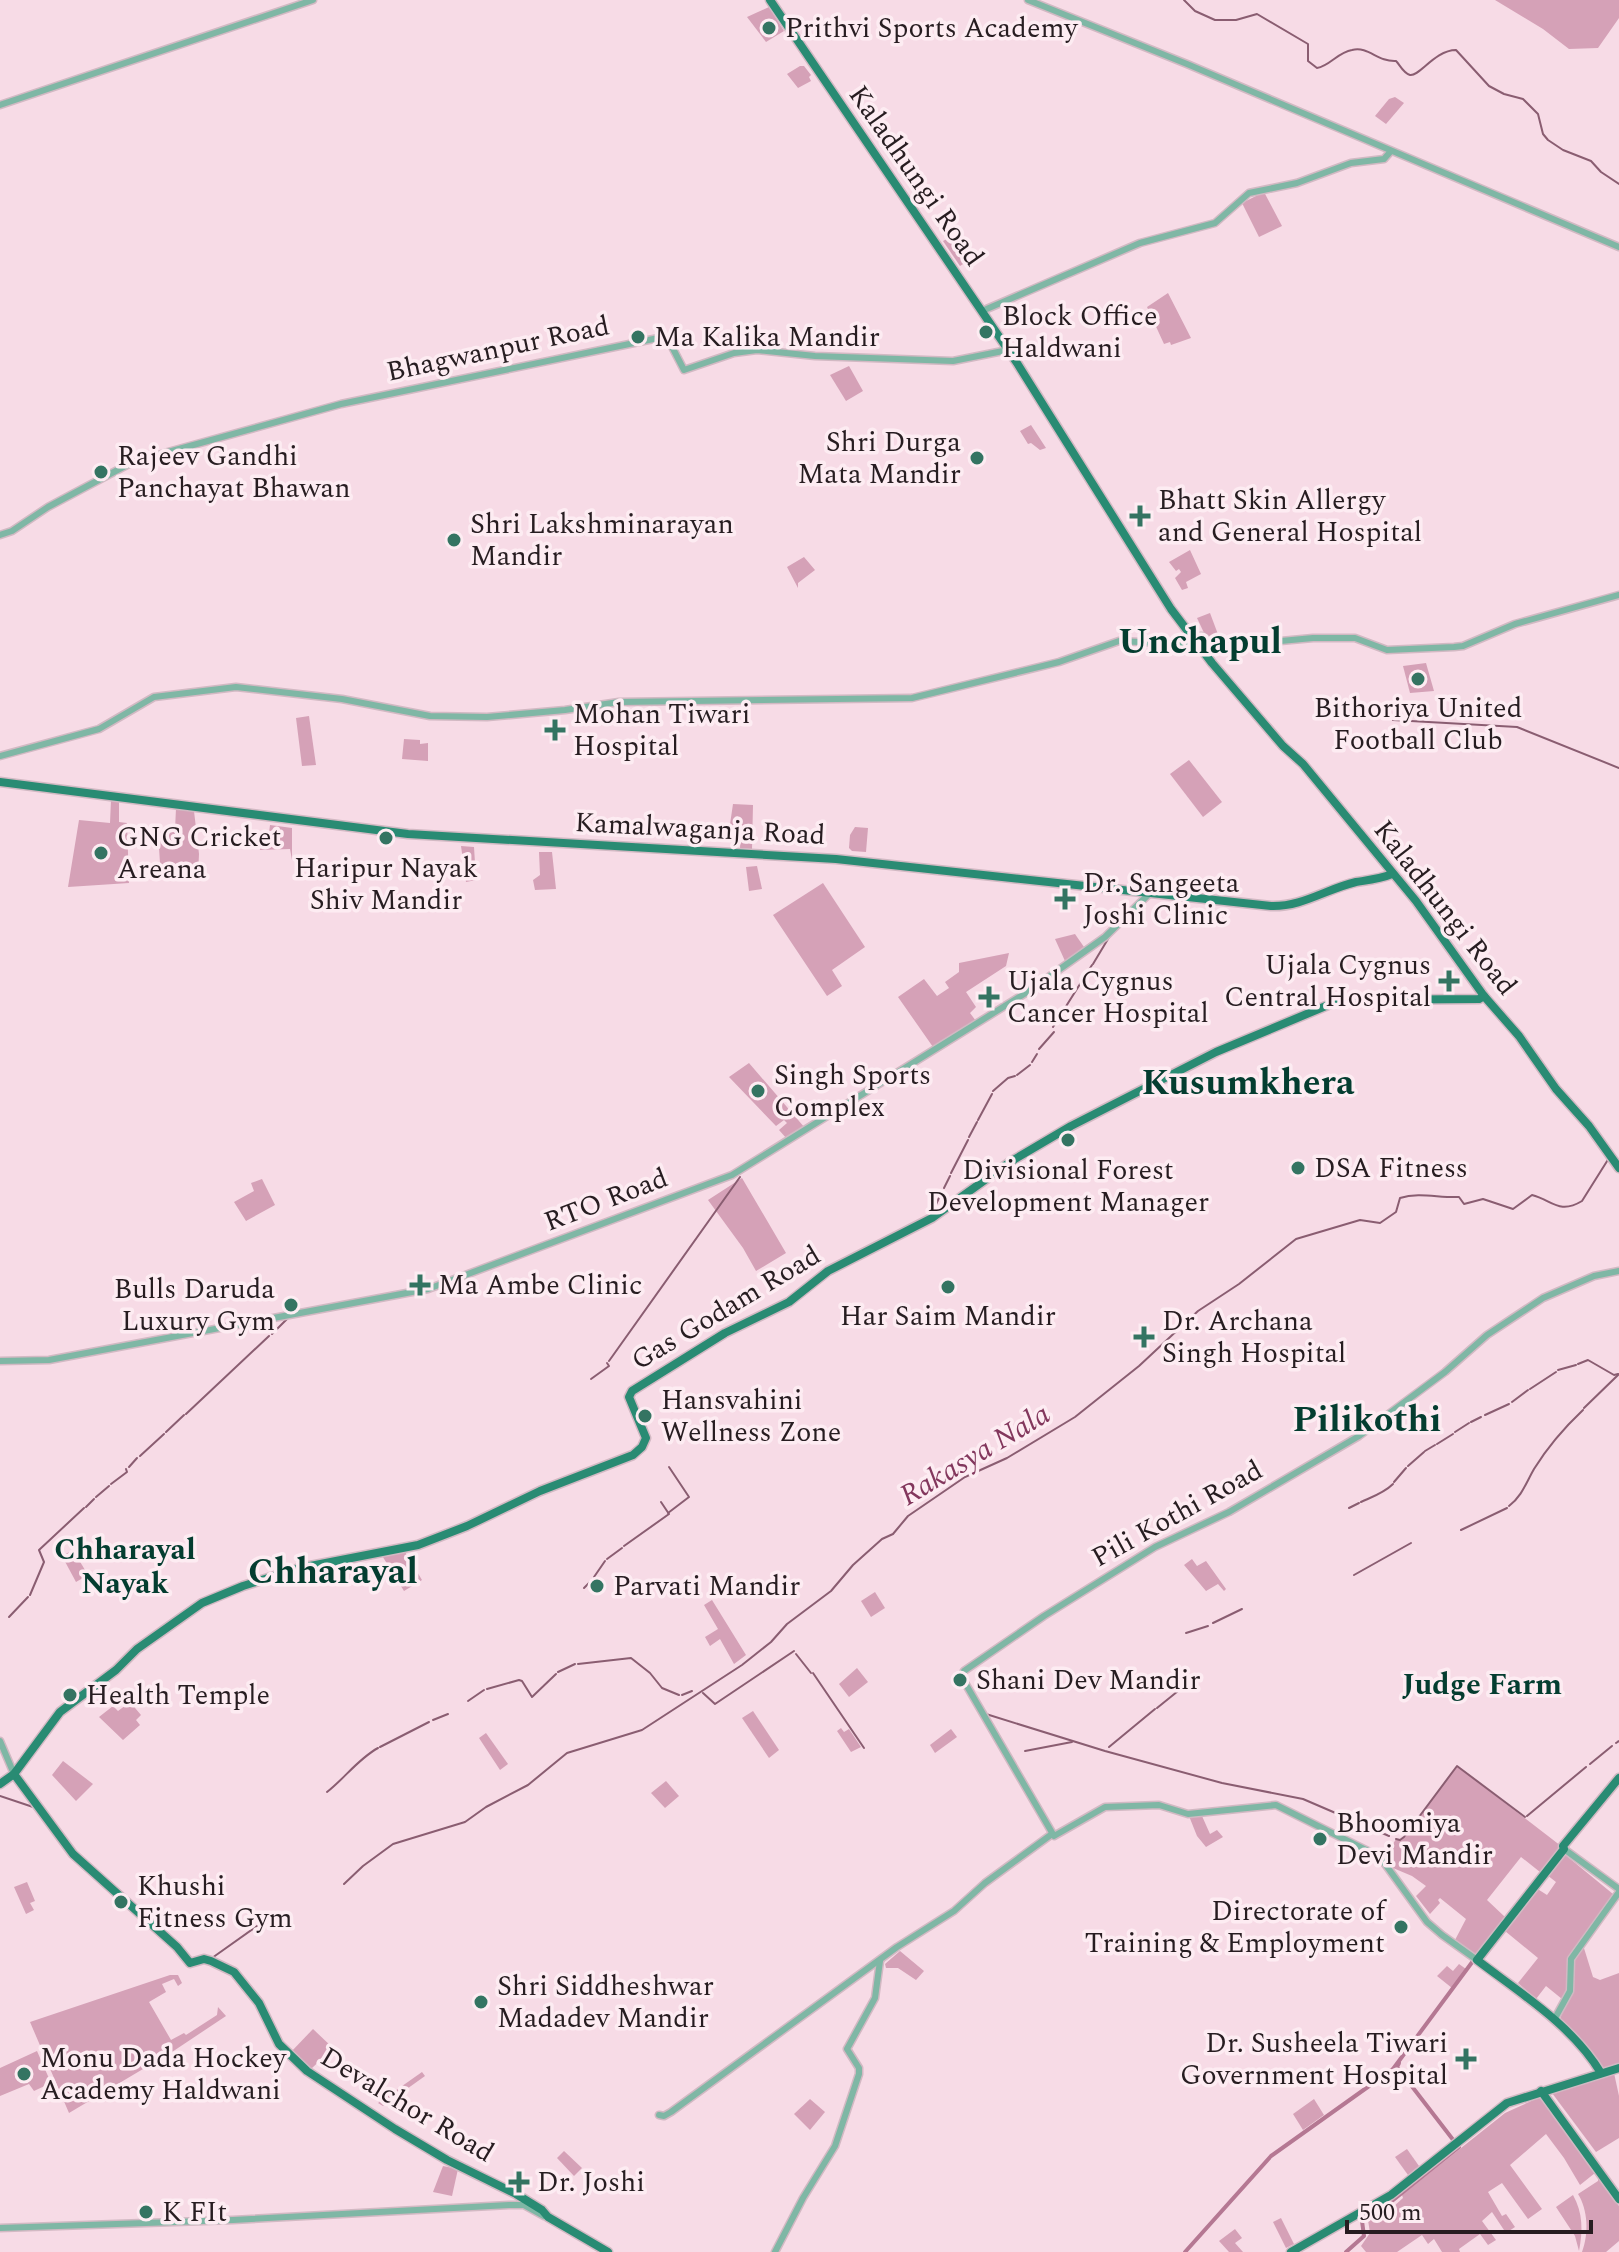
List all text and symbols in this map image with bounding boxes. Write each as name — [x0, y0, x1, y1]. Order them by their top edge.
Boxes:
place label: Prithvi Sports Academy — [785, 7, 1079, 50]
marker: Prithvi Sports Academy — [760, 19, 778, 37]
street label: Kaladhungi Road — [837, 76, 995, 276]
place label: Block Office Haldwani — [1002, 295, 1157, 370]
street label: Bhagwanpur Road — [382, 304, 614, 394]
place label: Ma Kalika Mandir — [654, 316, 880, 359]
marker: Block Office Haldwani — [977, 323, 995, 341]
marker: Ma Kalika Mandir — [629, 328, 647, 346]
place label: Shri Durga Mata Mandir — [797, 421, 961, 496]
place label: Rajeev Gandhi Panchayat Bhawan — [117, 435, 351, 510]
marker: Shri Durga Mata Mandir — [968, 449, 986, 467]
marker: Rajeev Gandhi Panchayat Bhawan — [92, 463, 110, 481]
place label: Bhatt Skin Allergy and General Hospital — [1158, 479, 1422, 554]
place label: Shri Lakshminarayan Mandir — [470, 503, 734, 578]
marker: Bhatt Skin Allergy and General Hospital — [1129, 505, 1151, 527]
marker: Shri Lakshminarayan Mandir — [445, 531, 463, 549]
district label: Unchapul — [1118, 615, 1282, 670]
marker: Bithoriya United Football Club — [1409, 670, 1427, 688]
place label: Bithoriya United Football Club — [1314, 687, 1522, 762]
place label: Mohan Tiwari Hospital — [573, 693, 750, 768]
marker: Mohan Tiwari Hospital — [544, 719, 566, 741]
street label: Kamalwaganja Road — [574, 801, 826, 857]
street label: Kaladhungi Road — [1362, 811, 1528, 1005]
place label: GNG Cricket Areana — [117, 816, 282, 891]
marker: Haripur Nayak Shiv Mandir — [377, 829, 395, 847]
marker: GNG Cricket Areana — [92, 844, 110, 862]
place label: Haripur Nayak Shiv Mandir — [294, 847, 478, 922]
place label: Dr. Sangeeta Joshi Clinic — [1083, 862, 1240, 937]
marker: Dr. Sangeeta Joshi Clinic — [1054, 888, 1076, 910]
place label: Ujala Cygnus Central Hospital — [1224, 944, 1431, 1019]
place label: Ujala Cygnus Cancer Hospital — [1007, 960, 1209, 1035]
marker: Ujala Cygnus Central Hospital — [1438, 970, 1460, 992]
marker: Ujala Cygnus Cancer Hospital — [978, 986, 1000, 1008]
place label: Singh Sports Complex — [774, 1054, 931, 1129]
district label: Kusumkhera — [1141, 1056, 1355, 1111]
marker: Singh Sports Complex — [749, 1082, 767, 1100]
marker: Divisional Forest Development Manager — [1059, 1131, 1077, 1149]
place label: DSA Fitness — [1314, 1147, 1468, 1190]
place label: Divisional Forest Development Manager — [927, 1149, 1209, 1224]
street label: RTO Road — [538, 1157, 674, 1243]
marker: DSA Fitness — [1289, 1159, 1307, 1177]
street label: Gas Godam Road — [623, 1234, 829, 1382]
place label: Ma Ambe Clinic — [438, 1264, 642, 1307]
place label: Bulls Daruda Luxury Gym — [114, 1268, 275, 1343]
marker: Ma Ambe Clinic — [409, 1274, 431, 1296]
marker: Har Saim Mandir — [939, 1278, 957, 1296]
place label: Har Saim Mandir — [840, 1295, 1056, 1338]
marker: Bulls Daruda Luxury Gym — [282, 1296, 300, 1314]
place label: Dr. Archana Singh Hospital — [1162, 1300, 1346, 1375]
marker: Dr. Archana Singh Hospital — [1133, 1326, 1155, 1348]
place label: Hansvahini Wellness Zone — [661, 1379, 841, 1454]
water label: Rakasya Nala — [891, 1392, 1059, 1518]
district label: Pilikothi — [1292, 1393, 1442, 1448]
marker: Hansvahini Wellness Zone — [636, 1407, 654, 1425]
street label: Pili Kothi Road — [1083, 1449, 1271, 1579]
district label: Chharayal Nayak — [54, 1527, 196, 1607]
district label: Chharayal — [248, 1545, 418, 1600]
place label: Parvati Mandir — [613, 1565, 800, 1608]
marker: Parvati Mandir — [588, 1577, 606, 1595]
place label: Shani Dev Mandir — [976, 1659, 1201, 1702]
district label: Judge Farm — [1402, 1662, 1562, 1708]
marker: Shani Dev Mandir — [951, 1671, 969, 1689]
place label: Health Temple — [86, 1674, 270, 1717]
marker: Health Temple — [61, 1686, 79, 1704]
place label: Bhoomiya Devi Mandir — [1336, 1802, 1493, 1877]
marker: Bhoomiya Devi Mandir — [1311, 1830, 1329, 1848]
place label: Khushi Fitness Gym — [137, 1865, 293, 1940]
place label: Directorate of Training & Employment — [1084, 1890, 1387, 1965]
marker: Khushi Fitness Gym — [112, 1893, 130, 1911]
marker: Directorate of Training & Employment — [1392, 1918, 1410, 1936]
place label: Shri Siddheshwar Madadev Mandir — [497, 1965, 714, 2040]
marker: Shri Siddheshwar Madadev Mandir — [472, 1993, 490, 2011]
place label: Dr. Susheela Tiwari Government Hospital — [1180, 2022, 1448, 2097]
street label: Devalchor Road — [312, 2036, 502, 2174]
place label: Monu Dada Hockey Academy Haldwani — [40, 2037, 288, 2112]
marker: Dr. Susheela Tiwari Government Hospital — [1455, 2048, 1477, 2070]
marker: Monu Dada Hockey Academy Haldwani — [15, 2065, 33, 2083]
place label: Dr. Joshi — [537, 2161, 645, 2204]
marker: Dr. Joshi — [508, 2171, 530, 2193]
scale bar — [1347, 2184, 1591, 2234]
place label: K FIt — [162, 2191, 227, 2234]
text: 500 m — [1359, 2195, 1422, 2231]
marker: K FIt — [137, 2203, 155, 2221]

